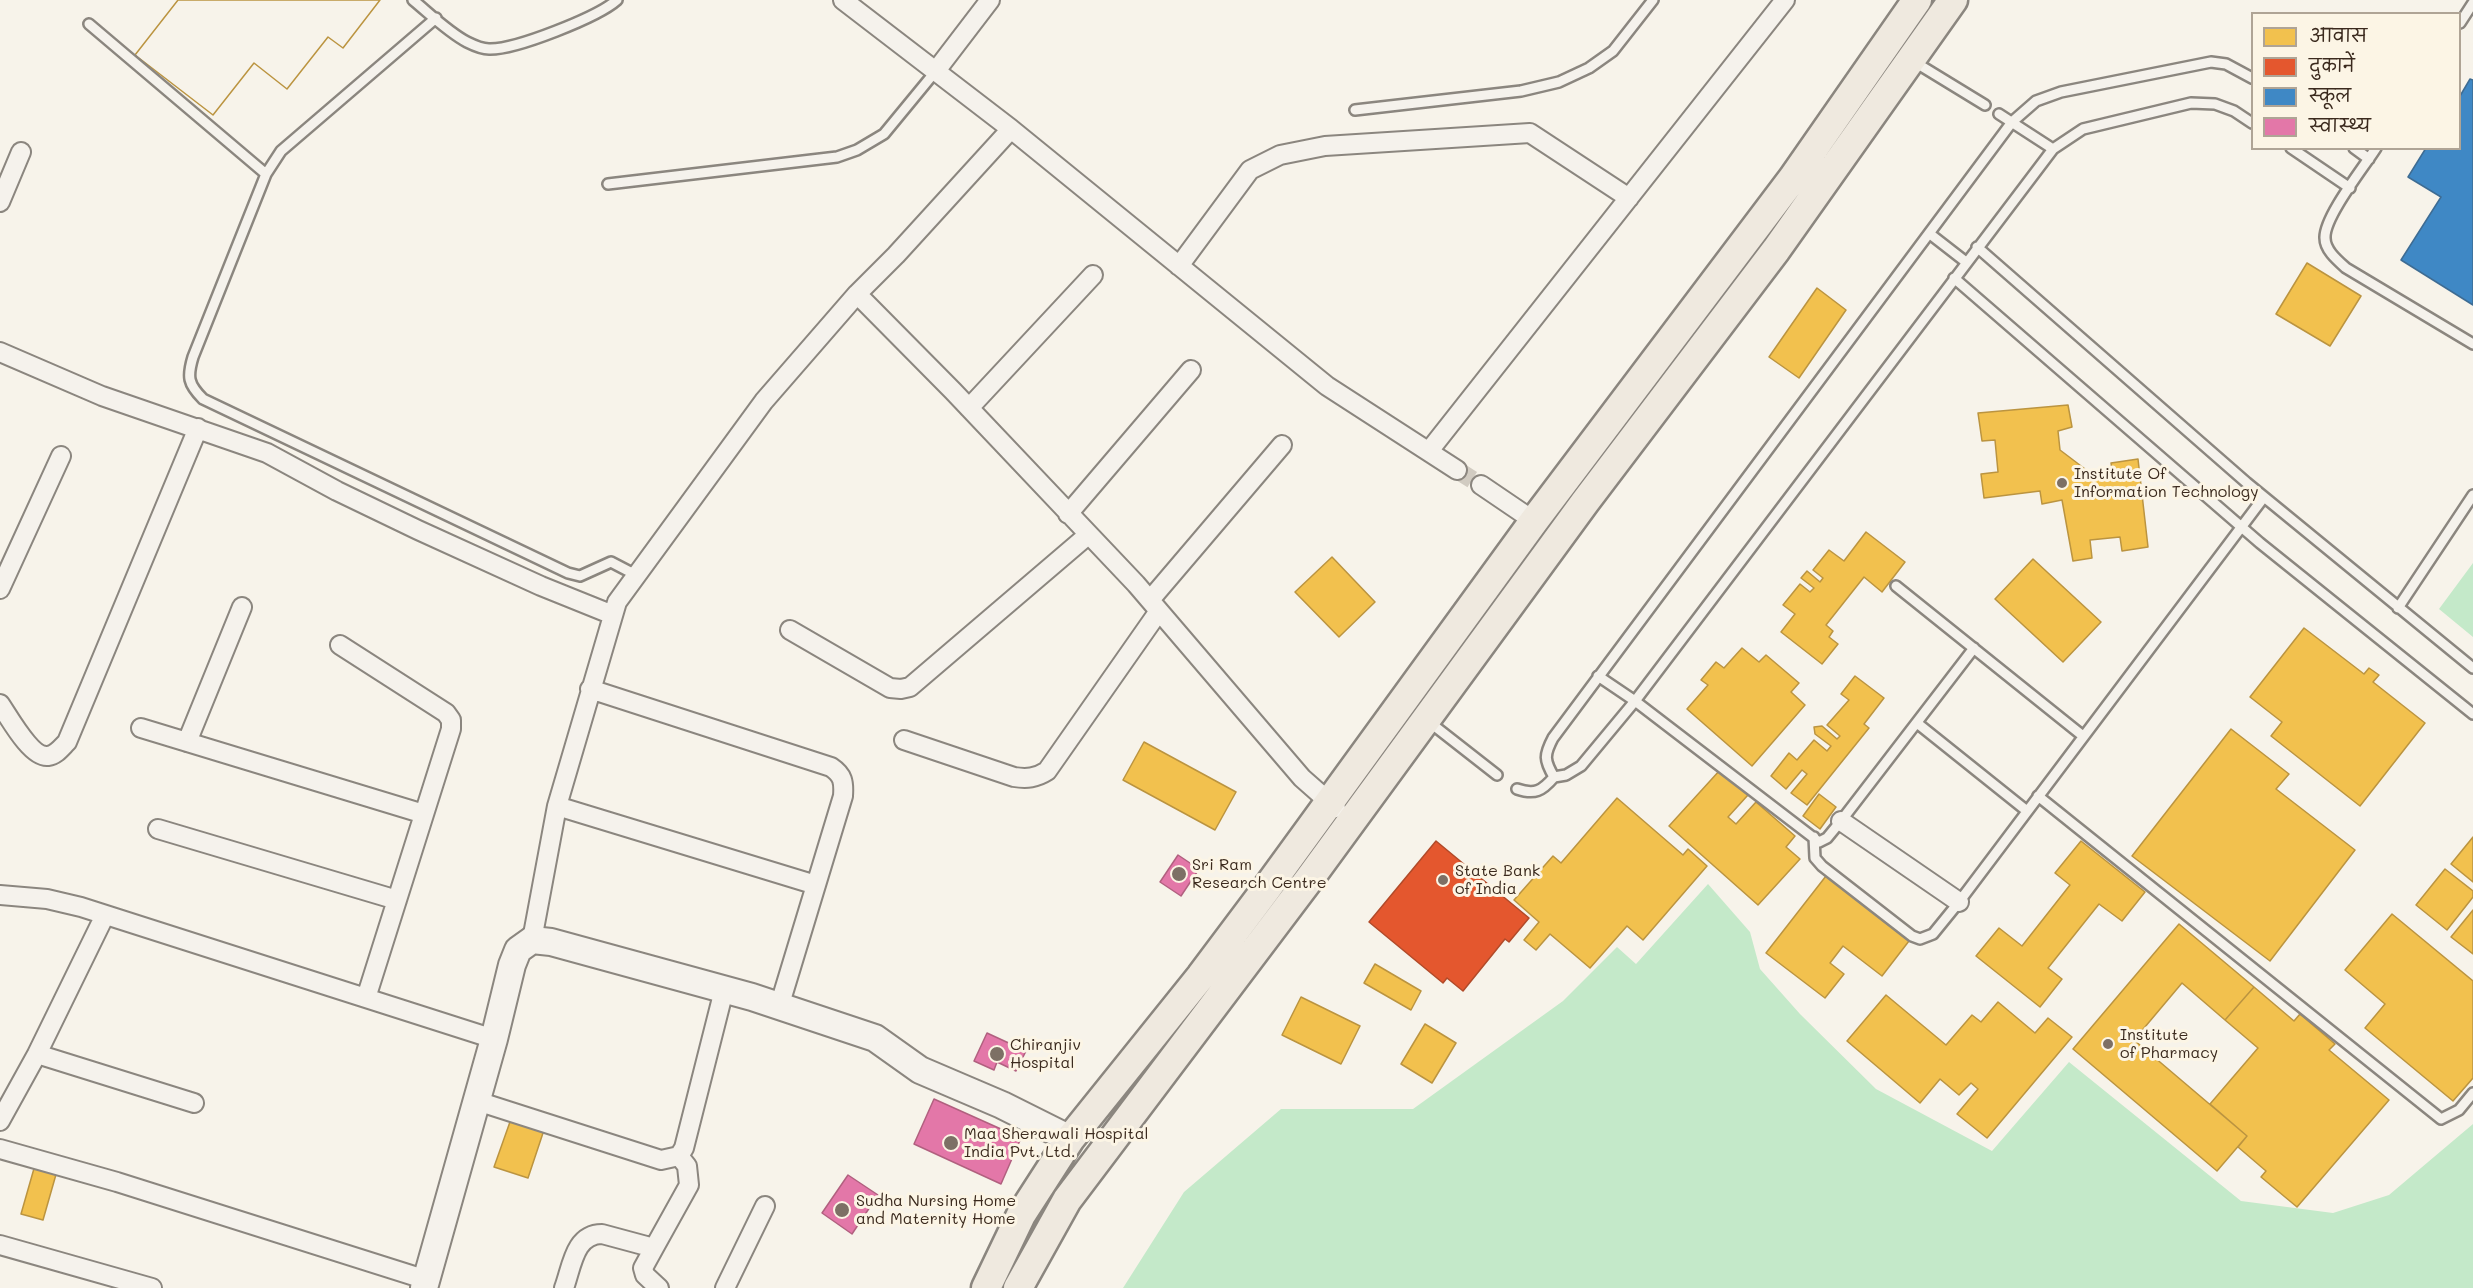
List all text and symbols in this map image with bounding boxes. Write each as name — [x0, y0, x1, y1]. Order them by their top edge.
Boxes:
legend — [2251, 12, 2461, 150]
text: आवास — [2309, 23, 2367, 47]
text: दुकानें — [2309, 53, 2355, 77]
text: स्कूल — [2309, 83, 2351, 107]
text: स्वास्थ्य — [2309, 113, 2371, 137]
place label: Institute Of Information Technology — [2074, 464, 2258, 502]
marker: Institute Of Information Technology — [2055, 476, 2069, 490]
place label: Sri Ram Research Centre — [1192, 855, 1327, 893]
place label: State Bank of India — [1455, 861, 1540, 899]
marker: Sri Ram Research Centre — [1170, 865, 1188, 883]
marker: State Bank of India — [1436, 873, 1450, 887]
place label: Institute of Pharmacy — [2120, 1025, 2218, 1063]
place label: Chiranjiv Hospital — [1010, 1035, 1081, 1073]
marker: Institute of Pharmacy — [2101, 1037, 2115, 1051]
marker: Chiranjiv Hospital — [988, 1045, 1006, 1063]
place label: Maa Sherawali Hospital India Pvt. Ltd. — [964, 1124, 1149, 1162]
marker: Maa Sherawali Hospital India Pvt. Ltd. — [942, 1134, 960, 1152]
place label: Sudha Nursing Home and Maternity Home — [856, 1191, 1016, 1229]
marker: Sudha Nursing Home and Maternity Home — [833, 1201, 851, 1219]

